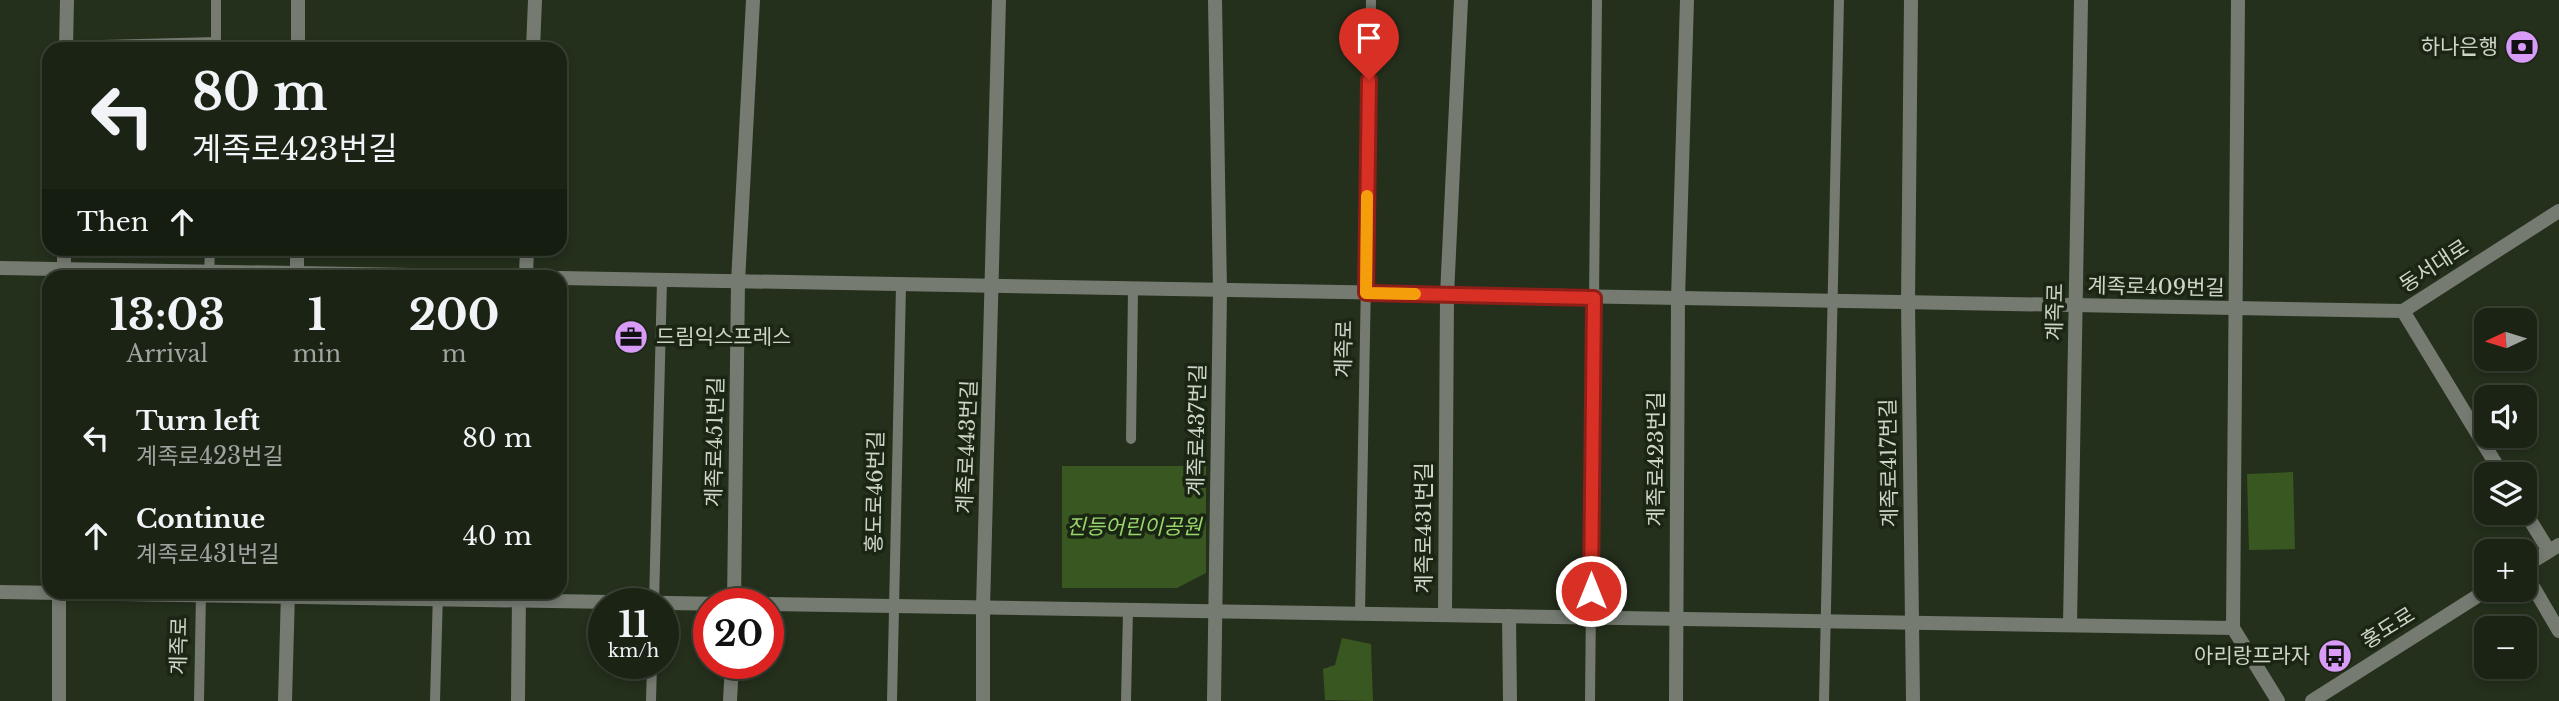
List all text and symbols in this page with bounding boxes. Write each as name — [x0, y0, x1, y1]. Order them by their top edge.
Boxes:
pin — [1339, 8, 1399, 80]
icon: arrive — [1350, 19, 1388, 57]
bank icon: 하나은행 — [2503, 28, 2541, 66]
place label: 하나은행 — [2421, 34, 2498, 60]
text: 80 m — [192, 62, 327, 123]
icon: left — [77, 70, 168, 161]
text: 계족로423번길 — [192, 129, 397, 169]
icon: ahead — [163, 203, 201, 241]
text: Then — [77, 206, 149, 238]
street label: 동서대로 — [2395, 234, 2473, 298]
street label: 계족로409번길 — [2087, 273, 2225, 301]
street label: 계족로 — [2041, 283, 2069, 341]
text: 13:03 — [110, 289, 225, 341]
text: 1 — [308, 289, 326, 341]
text: 200 — [409, 289, 499, 341]
north arrow — [2474, 308, 2538, 371]
map controls — [2474, 308, 2537, 679]
office icon: 드림익스프레스 — [612, 318, 650, 356]
street label: 계족로 — [1330, 320, 1358, 378]
place label: 드림익스프레스 — [656, 324, 791, 350]
text: Arrival — [127, 340, 208, 368]
text: min — [293, 340, 341, 368]
text: m — [442, 340, 466, 368]
street label: 계족로437번길 — [1183, 364, 1211, 496]
street label: 계족로451번길 — [701, 377, 729, 507]
street label: 계족로443번길 — [952, 380, 982, 514]
button: sound — [2474, 385, 2537, 448]
street label: 계족로423번길 — [1643, 392, 1669, 526]
street label: 계족로417번길 — [1875, 398, 1903, 528]
text: Turn left — [136, 405, 260, 437]
icon: left — [77, 419, 115, 457]
text: 80 m — [462, 422, 532, 454]
street label: 홍도로46번길 — [861, 431, 889, 553]
text: 계족로423번길 — [136, 442, 284, 470]
street label: 계족로431번길 — [1411, 462, 1437, 594]
button: layers — [2474, 462, 2537, 525]
text: Continue — [136, 503, 265, 535]
park label: 진등어린이공원 — [1066, 514, 1203, 540]
icon: ahead — [77, 517, 115, 555]
text: 40 m — [463, 520, 532, 552]
button: + — [2474, 539, 2537, 602]
text: 계족로431번길 — [136, 540, 280, 568]
position arrow — [1554, 554, 1628, 628]
speed limit sign: 20 — [693, 588, 784, 679]
street label: 홍도로 — [2357, 602, 2419, 654]
text: 11 — [618, 603, 649, 646]
button: − — [2474, 616, 2537, 679]
street label: 계족로 — [165, 617, 193, 675]
bus stop icon: 아리랑프라자 — [2316, 637, 2354, 675]
text: km/h — [608, 640, 659, 662]
place label: 아리랑프라자 — [2194, 643, 2310, 669]

